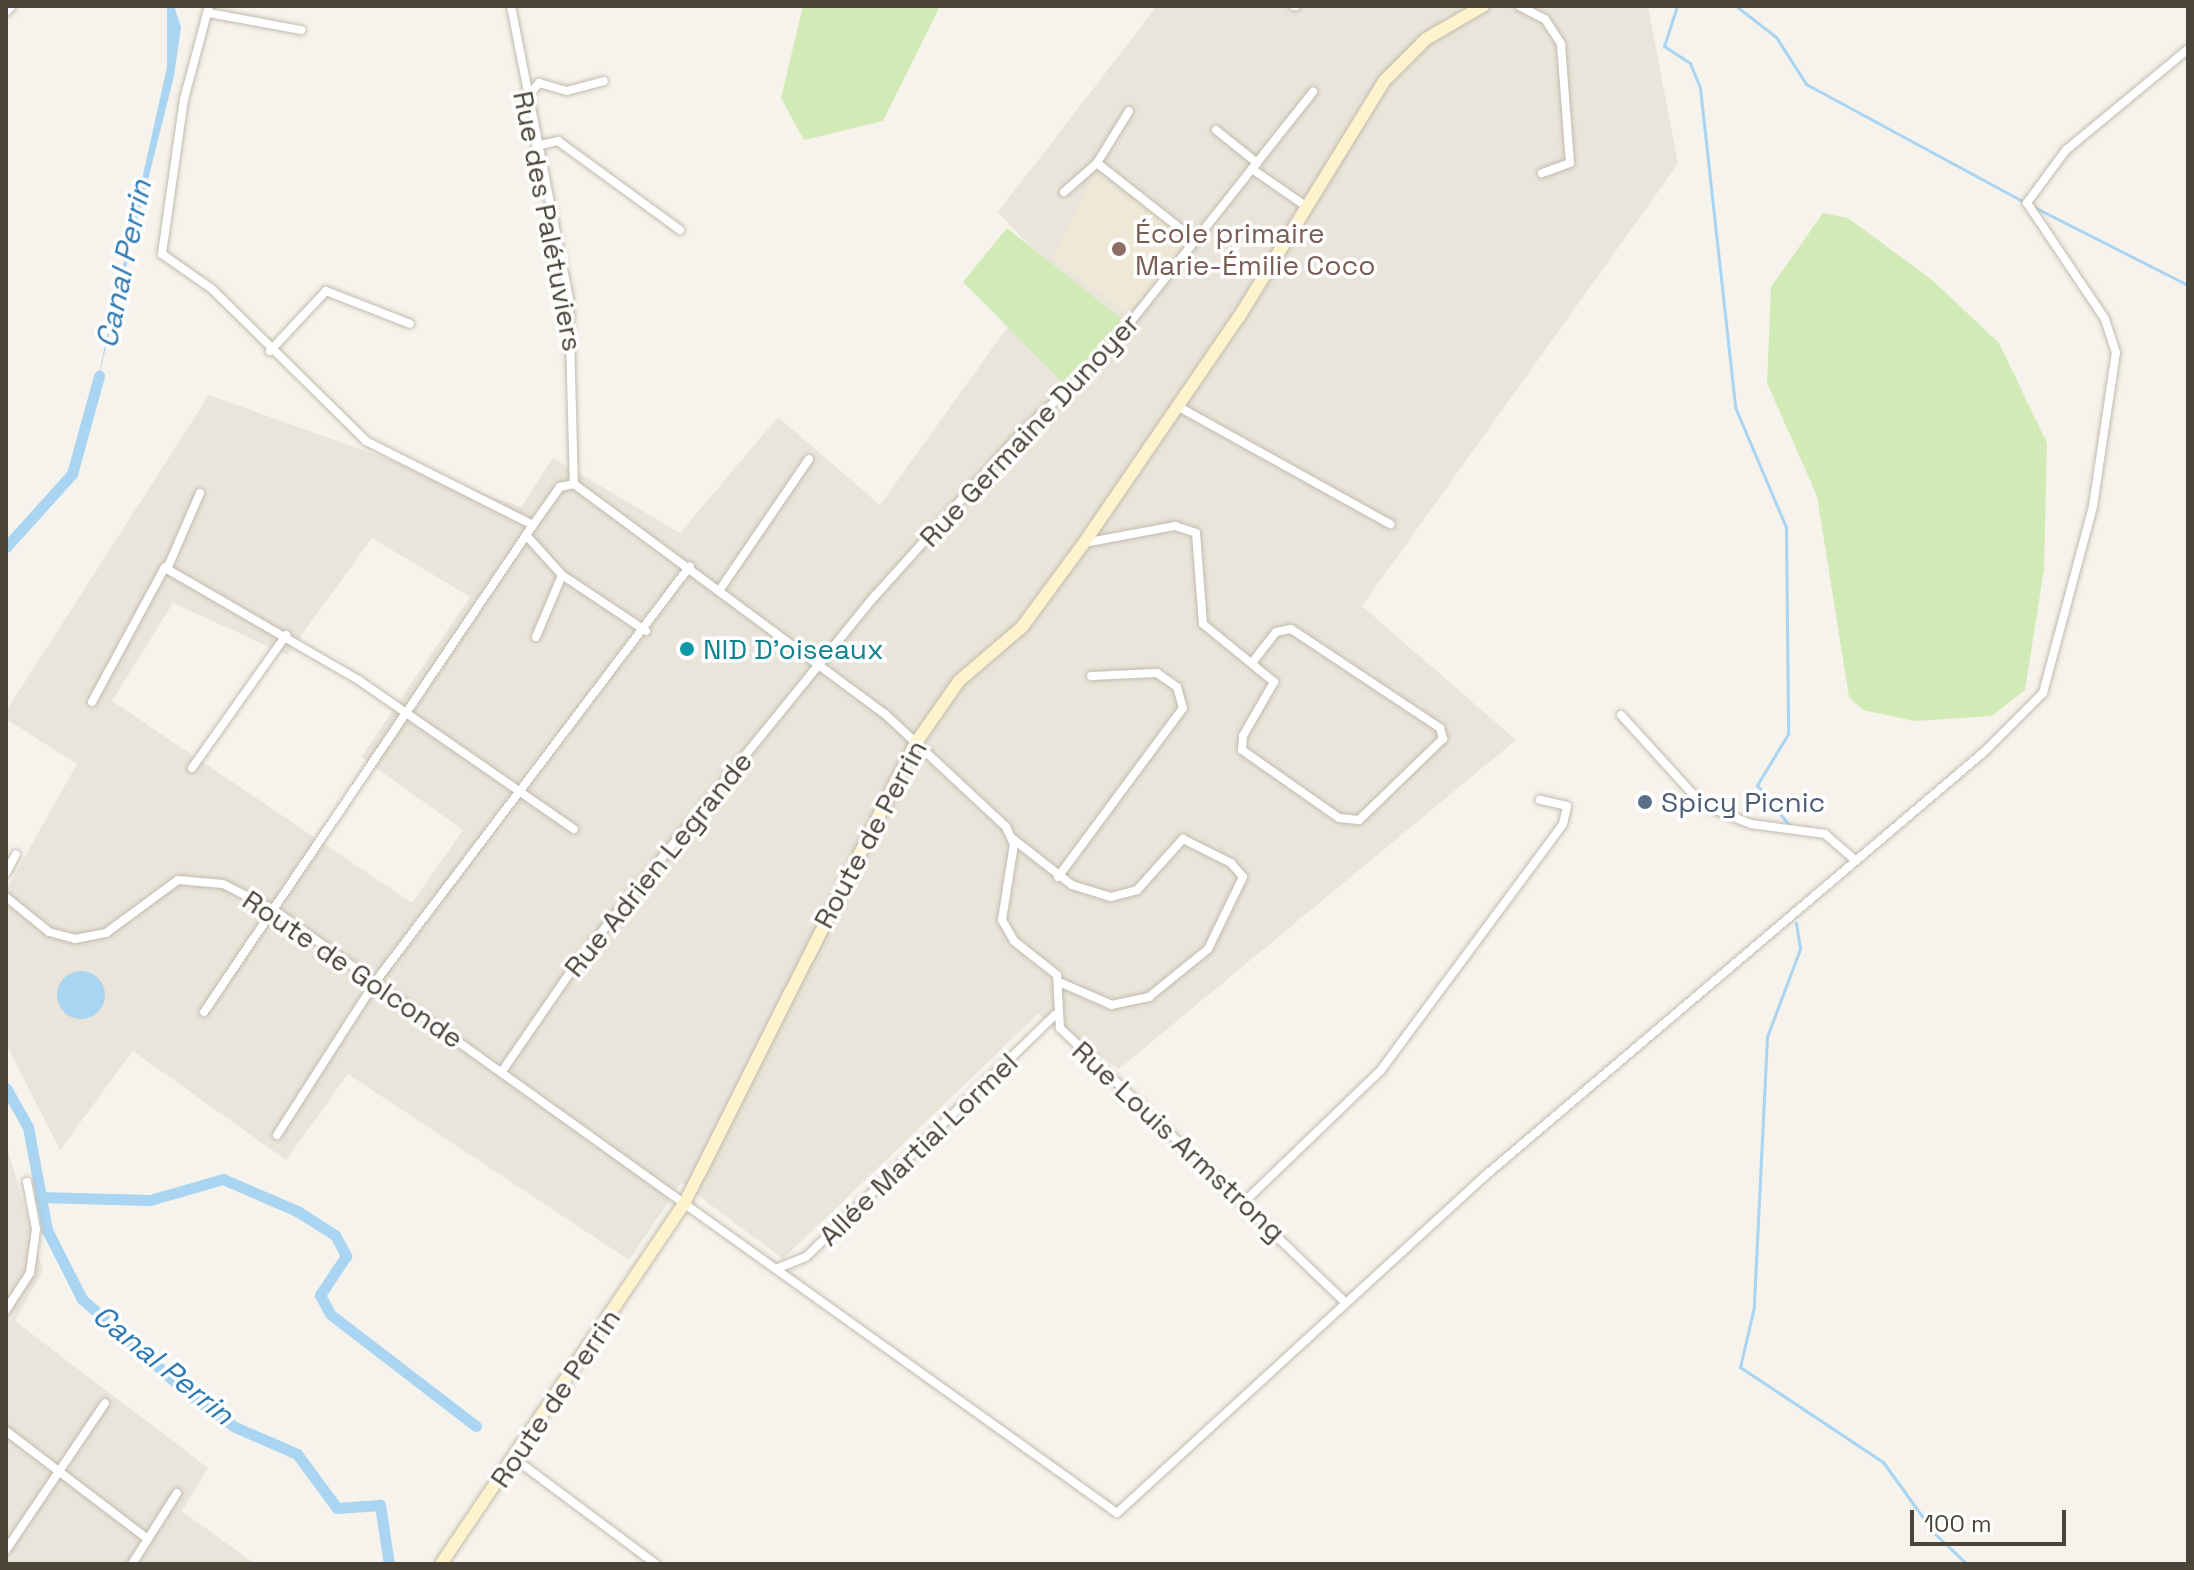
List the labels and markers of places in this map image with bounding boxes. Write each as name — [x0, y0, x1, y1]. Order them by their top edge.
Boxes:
place label: École primaire Marie-Émilie Coco — [1135, 216, 1376, 282]
marker: École primaire Marie-Émilie Coco — [1110, 240, 1128, 258]
place label: NID D'oiseaux — [703, 632, 884, 666]
marker: NID D'oiseaux — [678, 640, 696, 658]
place label: Spicy Picnic — [1661, 785, 1825, 819]
marker: Spicy Picnic — [1636, 793, 1654, 811]

